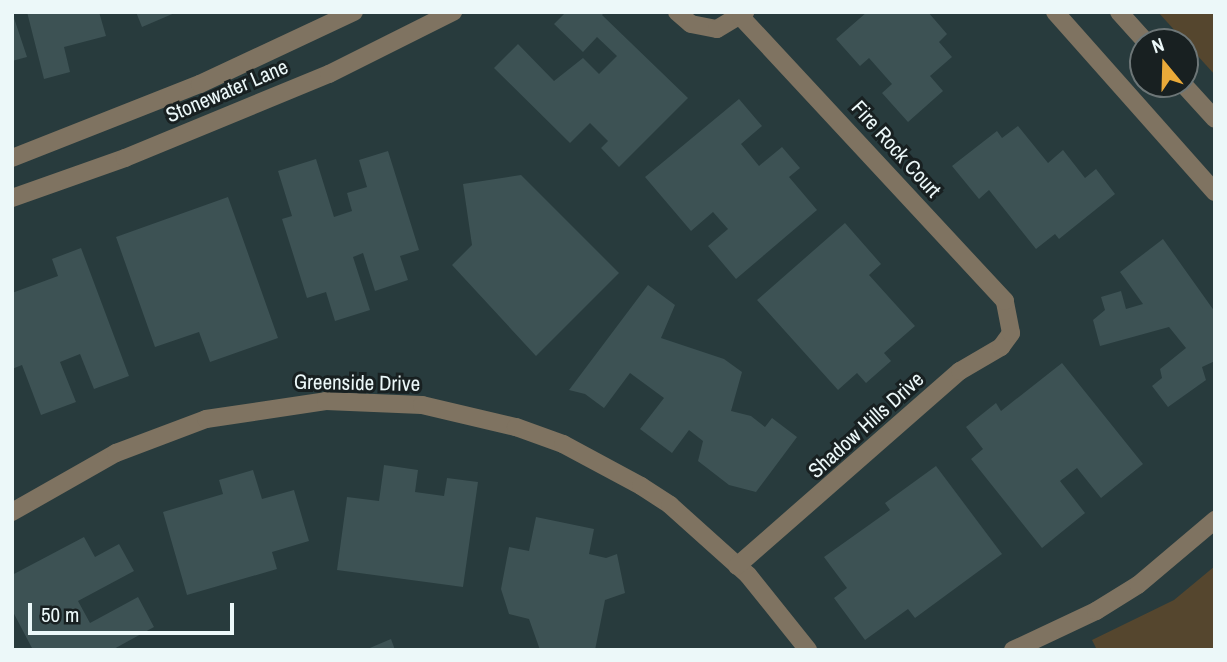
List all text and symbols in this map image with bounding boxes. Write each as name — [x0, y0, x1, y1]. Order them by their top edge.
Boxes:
north arrow — [1129, 28, 1199, 98]
text: N — [1148, 31, 1167, 59]
street label: Stonewater Lane — [162, 54, 292, 128]
street label: Fire Rock Court — [846, 95, 946, 203]
street label: Shadow Hills Drive — [803, 367, 929, 483]
street label: Greenside Drive — [294, 369, 420, 397]
scale bar — [32, 588, 238, 632]
text: 50 m — [41, 600, 79, 629]

